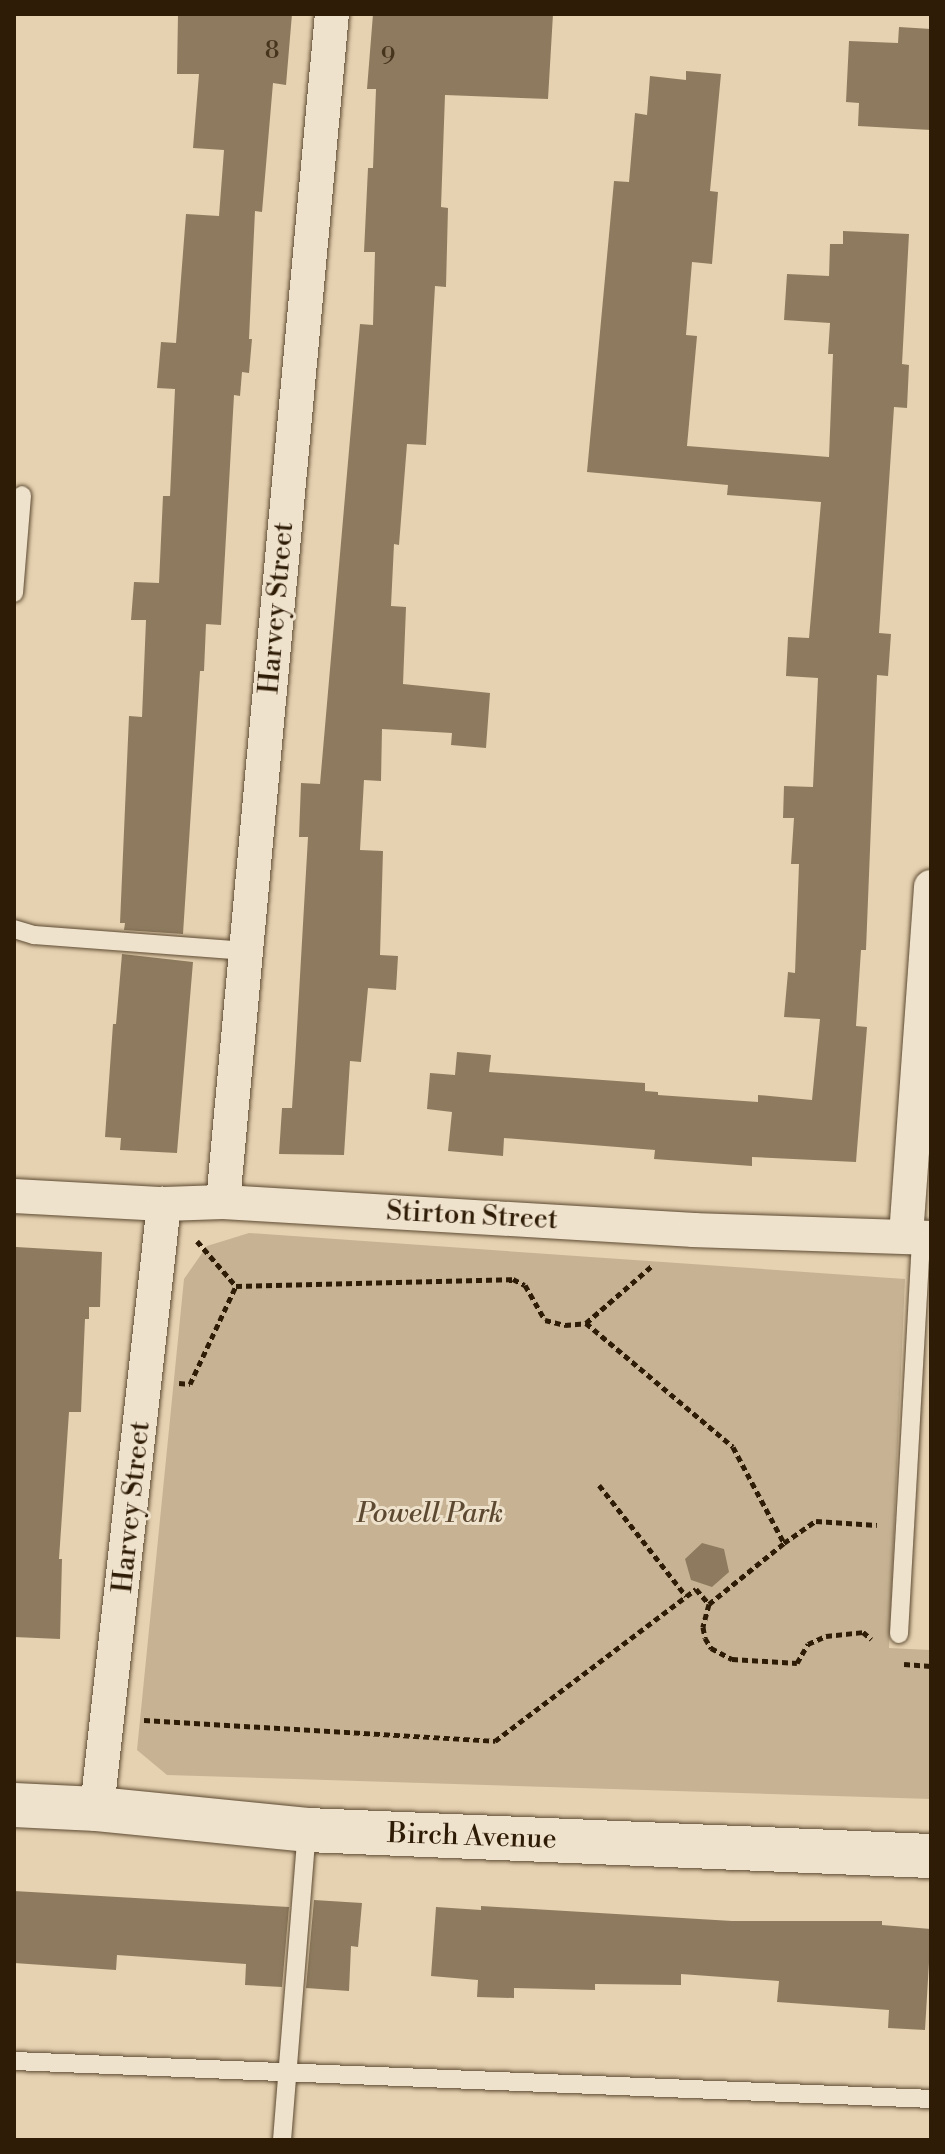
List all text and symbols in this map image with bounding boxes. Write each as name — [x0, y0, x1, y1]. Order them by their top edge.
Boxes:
house number: 8 — [265, 38, 279, 66]
house number: 9 — [381, 44, 395, 72]
street label: Harvey Street — [253, 520, 301, 696]
street label: Stirton Street — [385, 1195, 559, 1237]
street label: Harvey Street — [106, 1419, 158, 1595]
park label: Powell Park — [357, 1497, 503, 1531]
street label: Birch Avenue — [387, 1817, 557, 1857]

